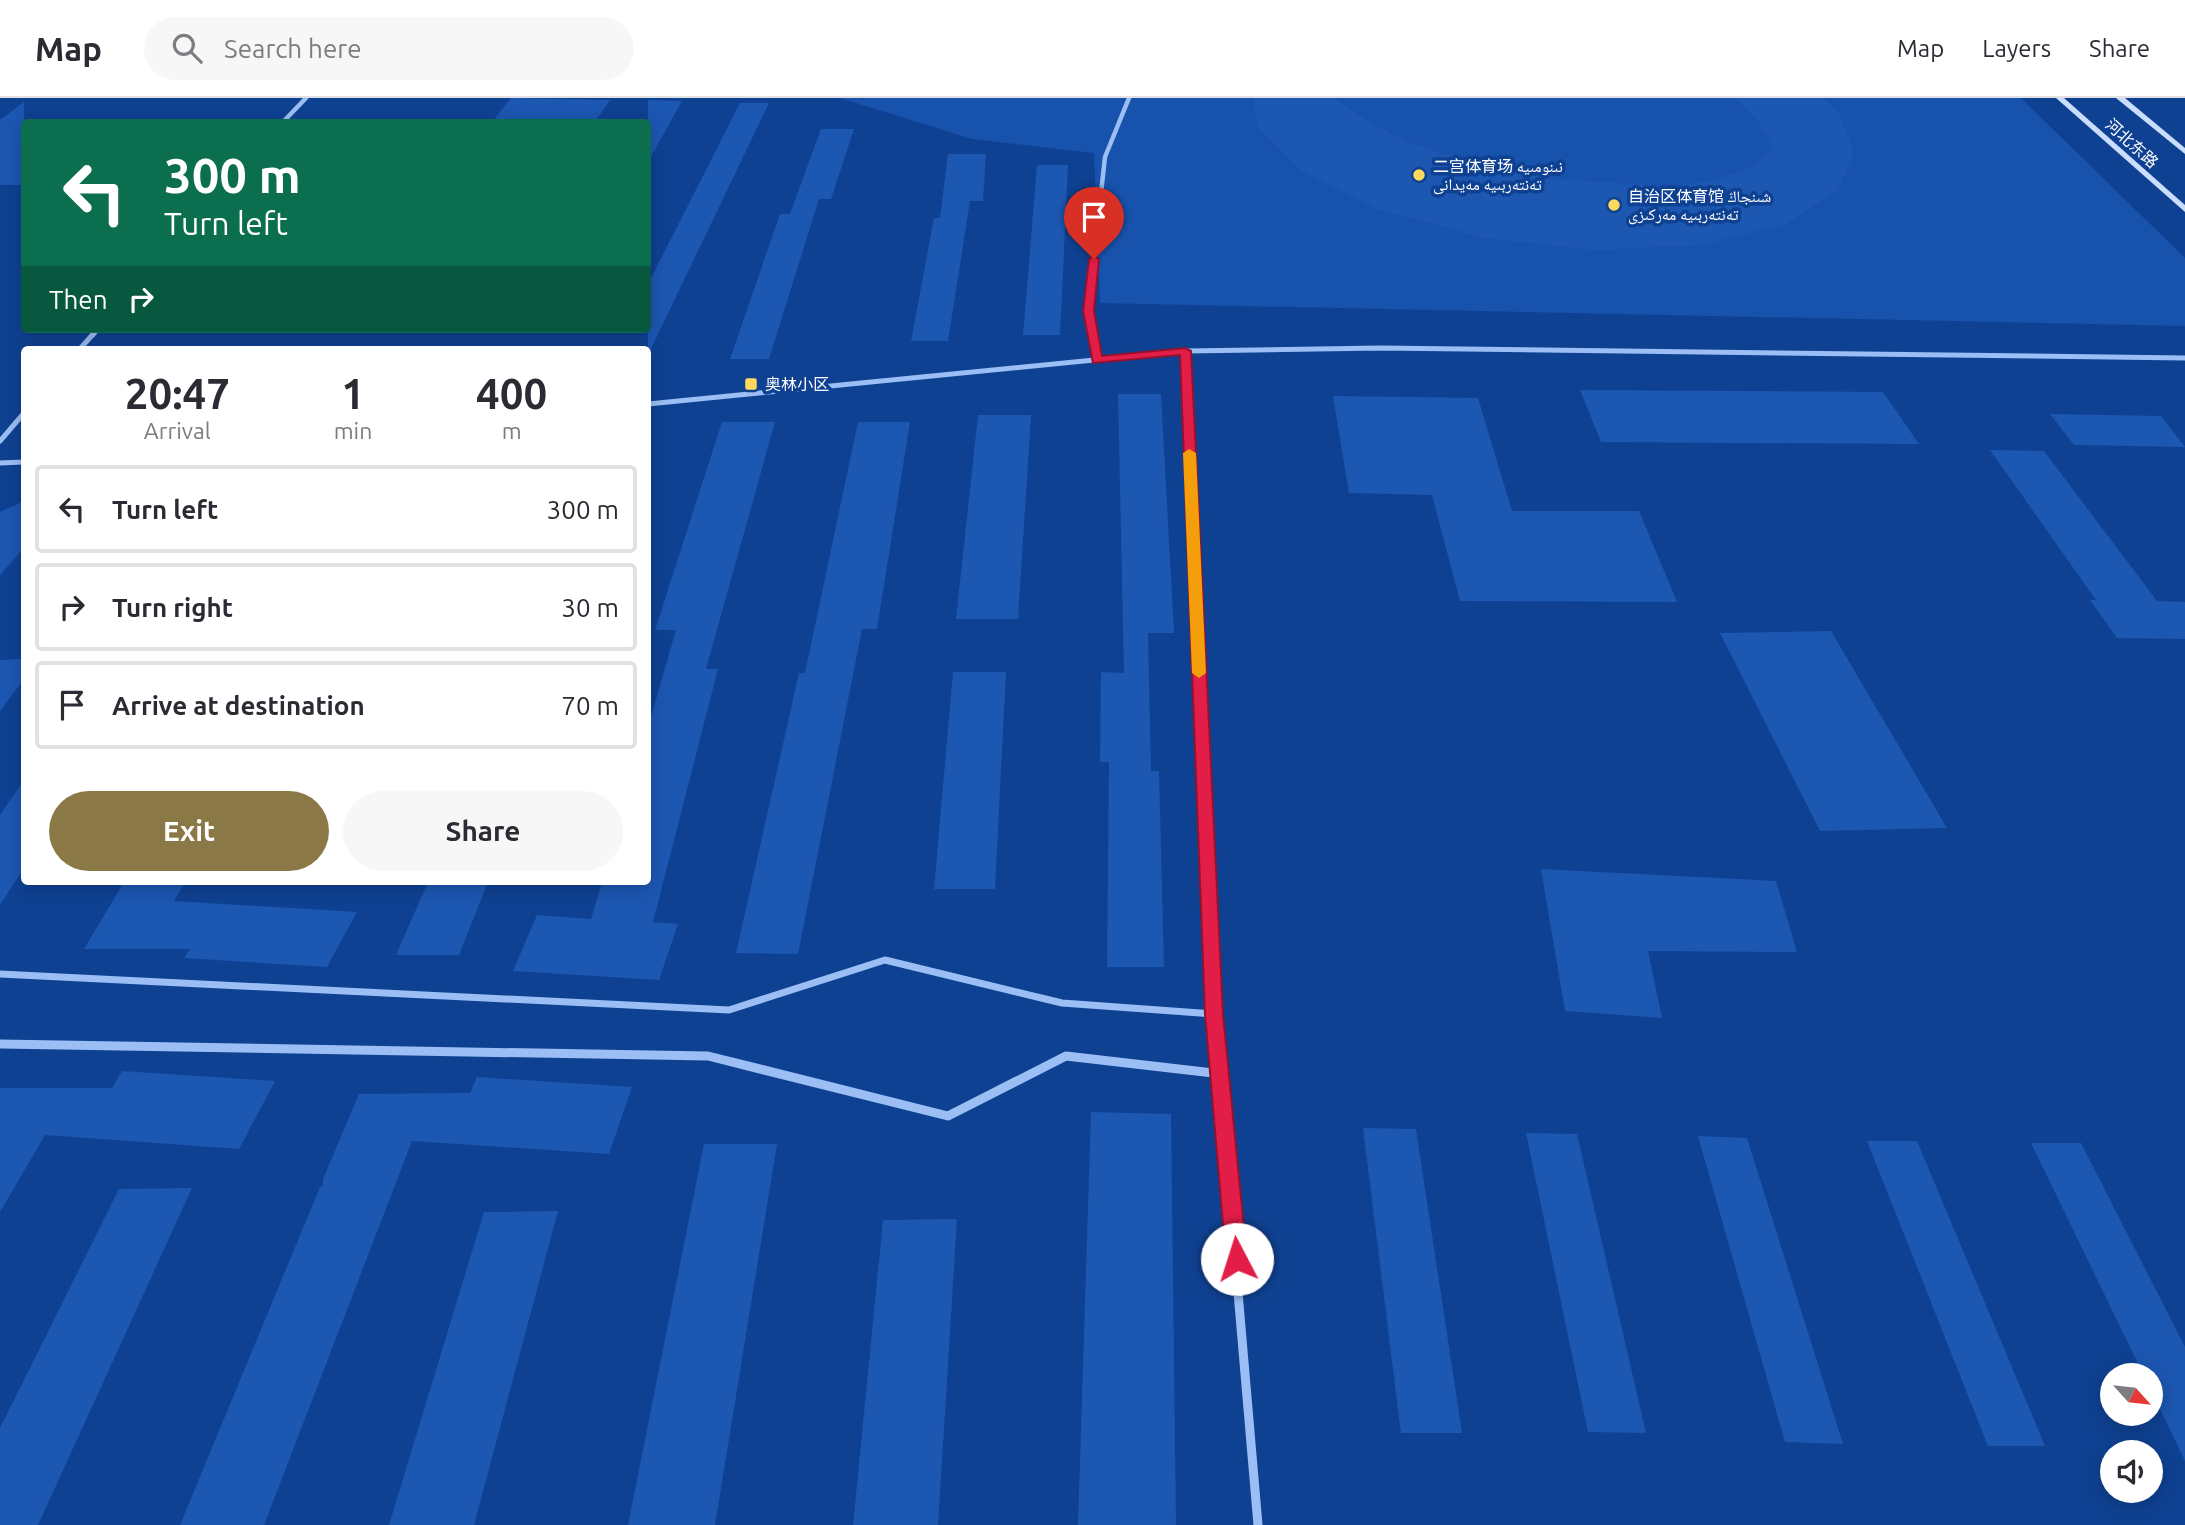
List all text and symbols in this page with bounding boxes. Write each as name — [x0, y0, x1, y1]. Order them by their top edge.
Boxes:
search box — [144, 17, 634, 80]
icon: search — [168, 29, 206, 67]
text: Map — [35, 30, 102, 67]
text: Search here — [224, 34, 362, 63]
text: Map — [1897, 35, 1944, 62]
text: Layers — [1982, 35, 2051, 62]
text: Share — [2089, 35, 2150, 62]
street label: 河北东路 — [2102, 115, 2162, 171]
icon: left — [49, 147, 140, 238]
text: 300 m — [164, 147, 301, 202]
place label: 二宫体育场 نىنومىيە تەنتەربىيە مەيدانى — [1433, 157, 1563, 195]
marker: 二宫体育场 نىنومىيە تەنتەربىيە مەيدانى — [1411, 167, 1427, 183]
pin — [1064, 187, 1124, 259]
place label: 自治区体育馆 شىنجاڭ تەنتەربىيە مەركىزى — [1628, 187, 1771, 225]
marker: 自治区体育馆 شىنجاڭ تەنتەربىيە مەركىزى — [1606, 197, 1622, 213]
icon: arrive — [1075, 198, 1113, 236]
text: Turn left — [164, 205, 288, 241]
icon: right — [122, 280, 160, 318]
text: Then — [49, 285, 108, 314]
text: 20:47 — [125, 370, 230, 417]
text: 1 — [341, 370, 365, 417]
text: 400 — [476, 370, 547, 417]
place label: 奥林小区 — [765, 375, 829, 393]
marker: 奥林小区 — [743, 376, 759, 392]
text: Arrival — [144, 418, 211, 443]
text: min — [334, 418, 372, 443]
text: m — [502, 418, 522, 443]
icon: left — [53, 490, 91, 528]
text: Turn left — [112, 495, 218, 524]
text: 300 m — [547, 495, 619, 524]
icon: right — [53, 588, 91, 626]
text: Turn right — [112, 593, 233, 622]
text: 30 m — [561, 593, 619, 622]
icon: arrive — [53, 686, 91, 724]
text: Arrive at destination — [112, 691, 365, 720]
text: 70 m — [561, 691, 619, 720]
button: Exit — [49, 791, 329, 871]
button: Share — [343, 791, 623, 871]
position arrow — [1200, 1222, 1274, 1296]
north arrow — [2100, 1363, 2163, 1426]
map controls — [2100, 1363, 2163, 1503]
button: sound — [2100, 1440, 2163, 1503]

